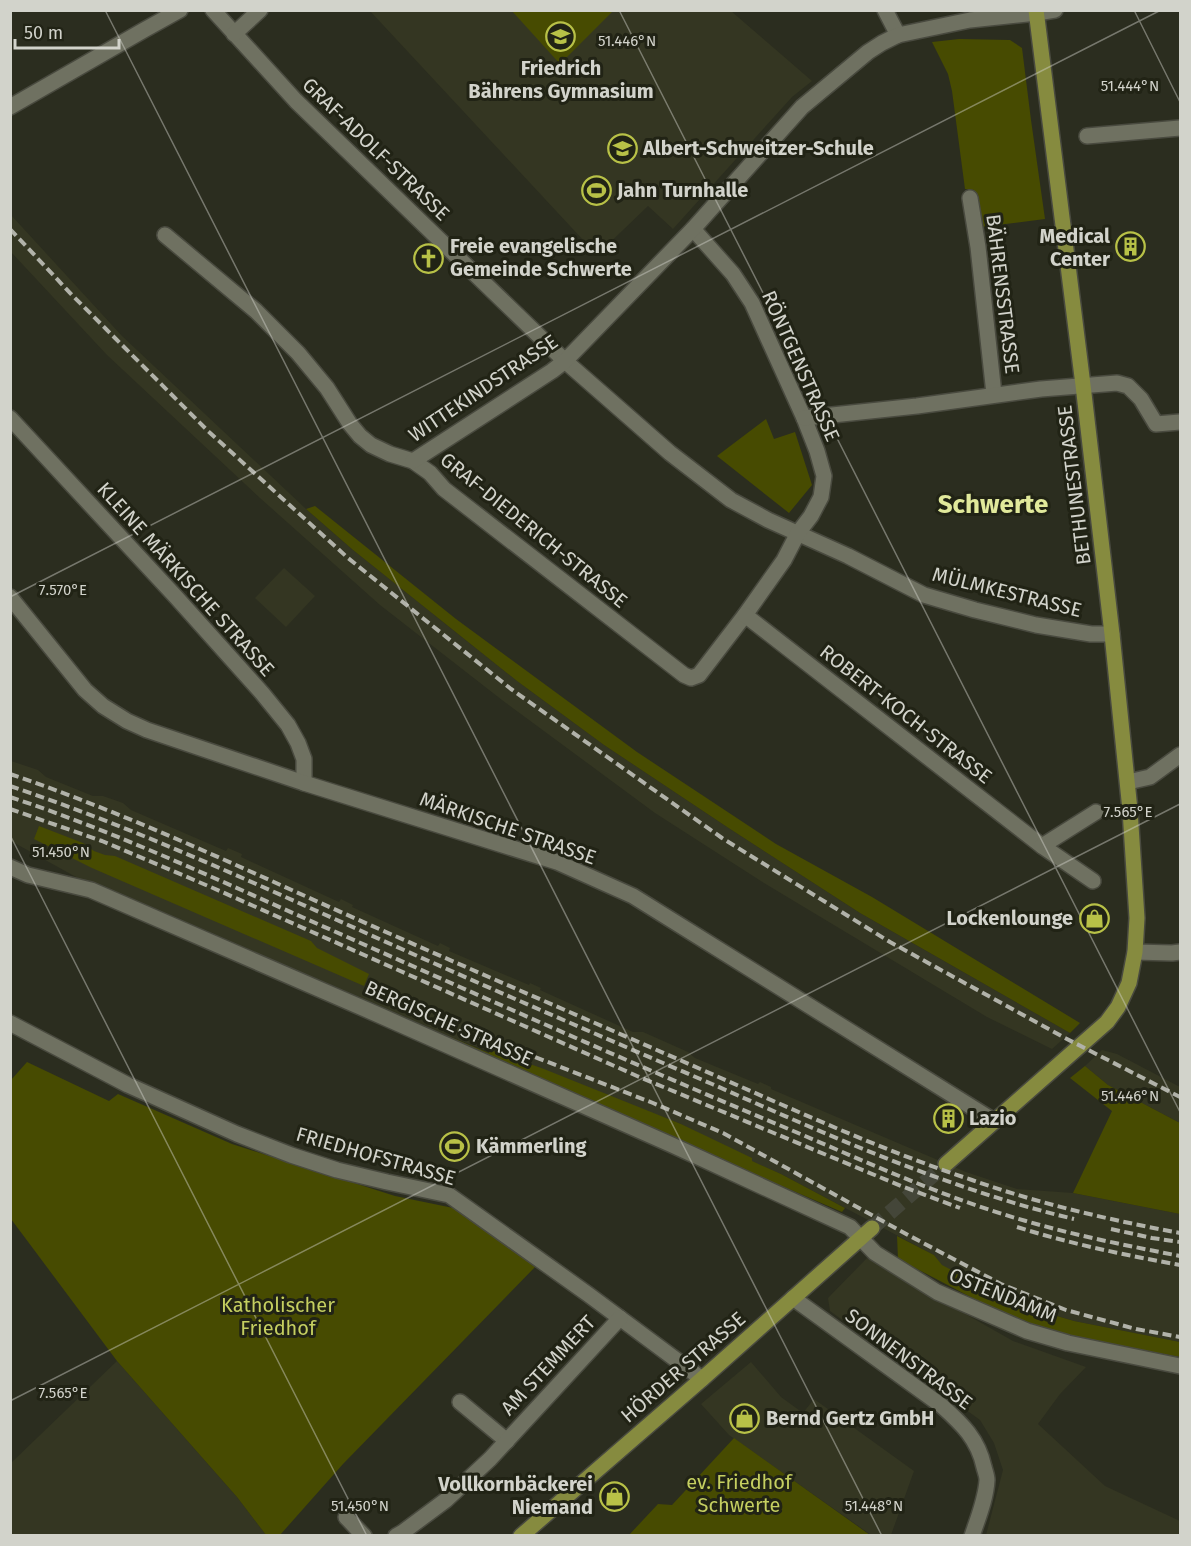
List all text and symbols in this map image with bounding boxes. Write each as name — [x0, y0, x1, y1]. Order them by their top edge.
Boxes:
scale bar — [15, 12, 118, 50]
school or university icon: Friedrich Bährens Gymnasium — [545, 21, 577, 53]
text: 50 m — [24, 22, 63, 44]
text: 51.446°N — [598, 32, 656, 50]
place label: Friedrich Bährens Gymnasium — [468, 56, 654, 103]
street label: GRAF-ADOLF-STRASSE — [297, 73, 455, 225]
text: 51.444°N — [1101, 77, 1159, 95]
school or university icon: Albert-Schweitzer-Schule — [606, 132, 638, 164]
place label: Albert-Schweitzer-Schule — [642, 136, 874, 160]
sports icon: Jahn Turnhalle — [580, 174, 612, 206]
place label: Jahn Turnhalle — [616, 178, 748, 202]
street label: BÄHRENSSTRASSE — [981, 213, 1025, 375]
place label: Medical Center — [1040, 224, 1111, 271]
building icon: Medical Center — [1115, 231, 1147, 263]
place label: Freie evangelische Gemeinde Schwerte — [450, 234, 632, 281]
church icon: Freie evangelische Gemeinde Schwerte — [413, 242, 445, 274]
street label: RÖNTGENSTRASSE — [757, 287, 845, 445]
street label: WITTEKINDSTRASSE — [404, 329, 562, 447]
street label: BETHUNESTRASSE — [1052, 404, 1096, 566]
street label: GRAF-DIEDERICH-STRASSE — [436, 447, 632, 613]
street label: KLEINE MÄRKISCHE STRASSE — [92, 477, 280, 681]
district label: Schwerte — [938, 489, 1048, 520]
street label: MÜLMKESTRASSE — [930, 562, 1084, 622]
text: 7.570°E — [39, 581, 87, 599]
street label: ROBERT-KOCH-STRASSE — [815, 639, 997, 789]
street label: MÄRKISCHE STRASSE — [417, 787, 599, 869]
text: 7.565°E — [1103, 803, 1153, 821]
text: 51.450°N — [32, 843, 90, 861]
shop icon: Lockenlounge — [1078, 902, 1110, 934]
place label: Lockenlounge — [947, 906, 1073, 930]
street label: BERGISCHE STRASSE — [361, 975, 537, 1071]
text: 51.446°N — [1101, 1087, 1159, 1105]
building icon: Lazio — [932, 1102, 964, 1134]
place label: Lazio — [969, 1106, 1017, 1130]
street label: FRIEDHOFSTRASSE — [293, 1122, 459, 1190]
sports icon: Kämmerling — [439, 1130, 471, 1162]
place label: Kämmerling — [476, 1134, 587, 1158]
street label: OSTENDAMM — [946, 1262, 1060, 1328]
park label: Katholischer Friedhof — [221, 1293, 335, 1340]
street label: SONNENSTRASSE — [841, 1303, 977, 1415]
street label: HÖRDER STRASSE — [616, 1306, 750, 1428]
street label: AM STEMMERT — [496, 1310, 601, 1420]
text: 7.565°E — [38, 1384, 88, 1402]
shop icon: Bernd Gertz GmbH — [729, 1402, 761, 1434]
place label: Bernd Gertz GmbH — [766, 1406, 934, 1430]
park label: ev. Friedhof Schwerte — [686, 1470, 793, 1517]
place label: Vollkornbäckerei Niemand — [437, 1472, 593, 1519]
shop icon: Vollkornbäckerei Niemand — [598, 1480, 630, 1512]
text: 51.450°N — [331, 1497, 389, 1515]
text: 51.448°N — [845, 1497, 903, 1515]

